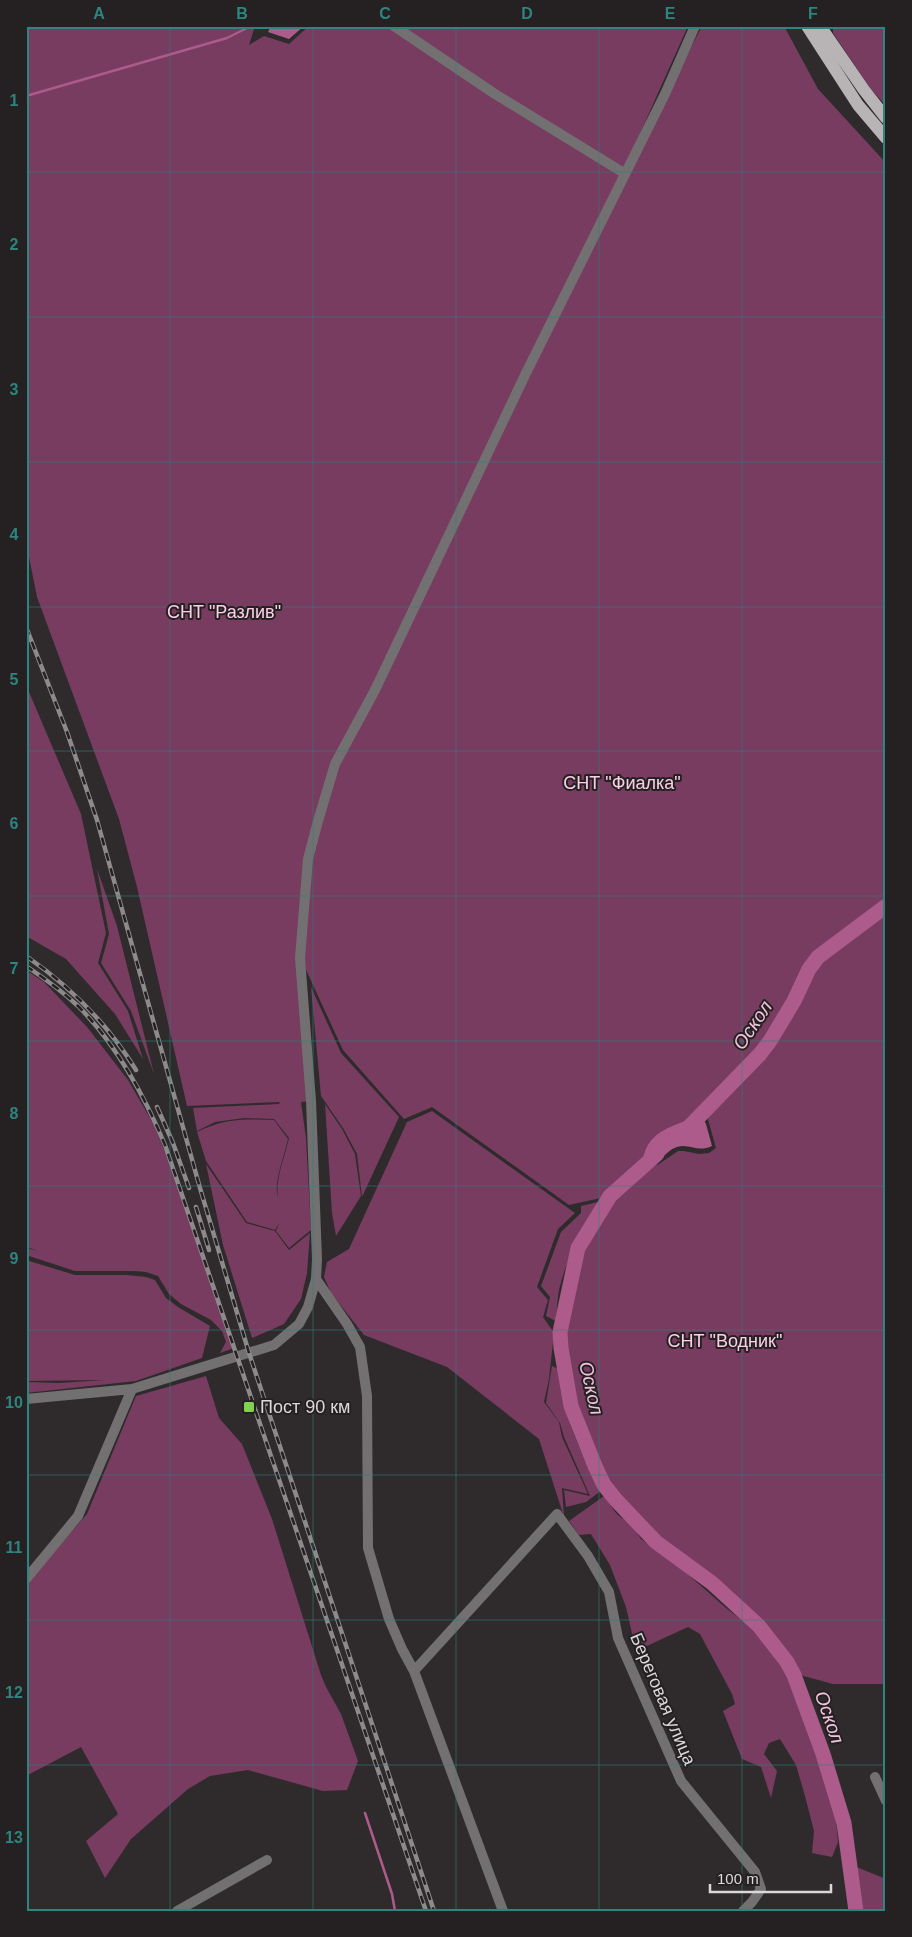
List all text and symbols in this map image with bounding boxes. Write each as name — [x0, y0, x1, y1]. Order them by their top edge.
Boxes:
text: A — [93, 5, 105, 22]
text: B — [236, 5, 248, 22]
text: C — [379, 5, 391, 22]
text: D — [521, 5, 533, 22]
text: E — [665, 5, 676, 22]
text: F — [808, 5, 818, 22]
text: 1 — [10, 92, 19, 109]
text: 2 — [10, 236, 19, 253]
text: 3 — [10, 381, 19, 398]
text: 4 — [10, 526, 19, 543]
park label: СНТ "Разлив" — [167, 602, 281, 622]
text: 5 — [10, 671, 19, 688]
park label: СНТ "Фиалка" — [563, 773, 681, 793]
text: 6 — [10, 815, 19, 832]
text: 7 — [10, 960, 19, 977]
water label: Оскол — [729, 997, 776, 1054]
text: 8 — [10, 1105, 19, 1122]
text: 9 — [10, 1250, 19, 1267]
park label: СНТ "Водник" — [668, 1331, 782, 1351]
water label: Оскол — [575, 1359, 608, 1417]
text: 10 — [5, 1394, 23, 1411]
place label: Пост 90 км — [260, 1397, 350, 1417]
marker: Пост 90 км — [242, 1400, 256, 1414]
text: 11 — [6, 1539, 23, 1556]
street label: Береговая улица — [626, 1630, 700, 1769]
text: 12 — [5, 1684, 23, 1701]
water label: Оскол — [811, 1688, 848, 1746]
text: 13 — [5, 1829, 23, 1846]
scale bar — [710, 1862, 831, 1894]
text: 100 m — [717, 1870, 759, 1887]

